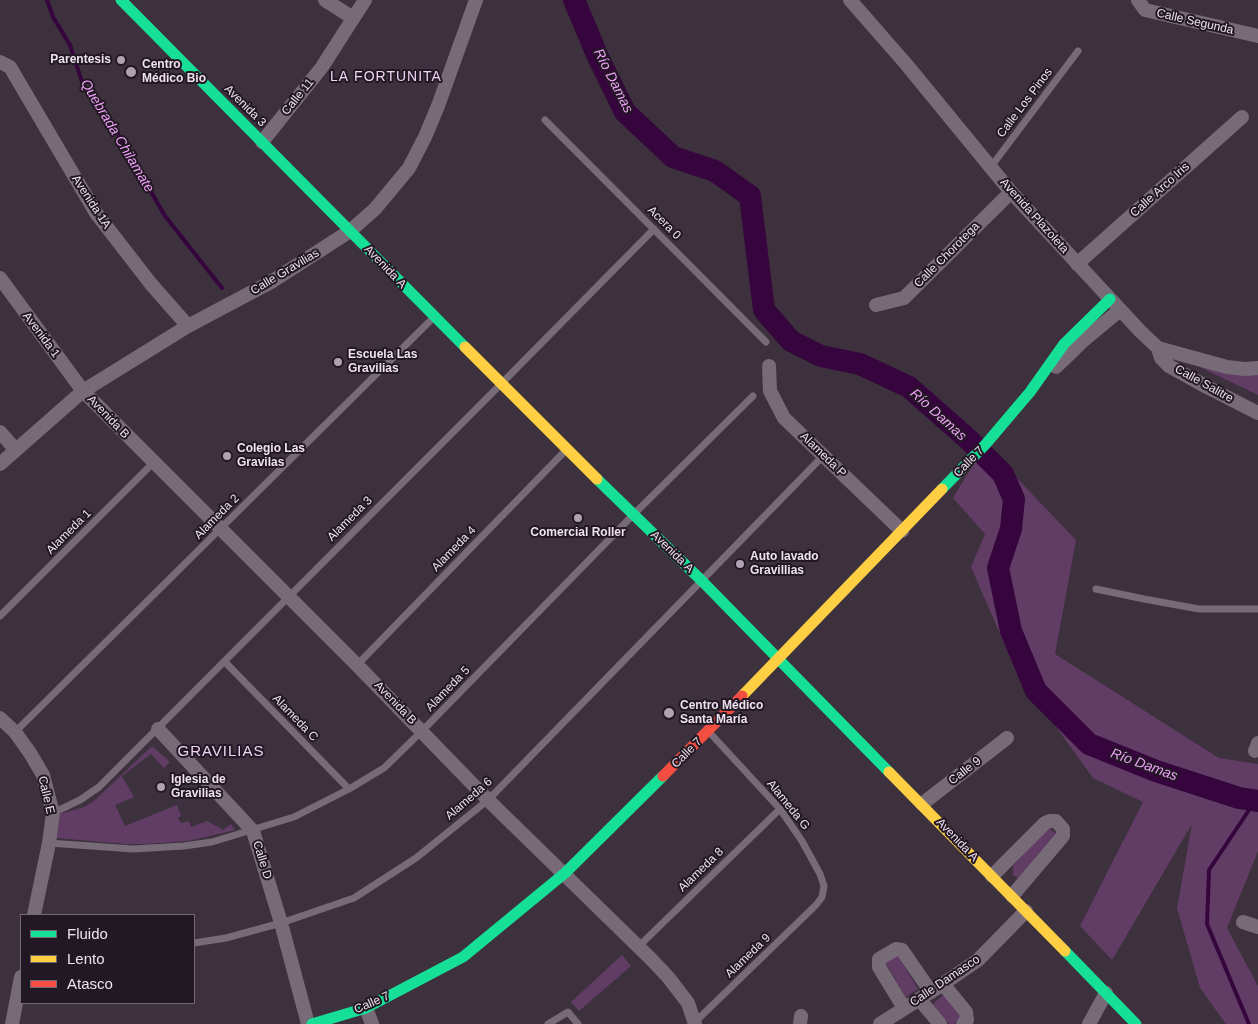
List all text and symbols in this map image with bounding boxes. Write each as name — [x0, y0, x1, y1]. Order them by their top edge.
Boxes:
street label: Calle Segunda — [1155, 6, 1235, 38]
water label: Río Damas — [590, 46, 636, 116]
place label: Parentesis — [50, 53, 111, 67]
marker: Parentesis — [115, 54, 127, 66]
place label: Centro Médico Bio — [142, 58, 206, 86]
marker: Centro Médico Bio — [124, 65, 138, 79]
street label: Calle Los Pinos — [994, 65, 1056, 141]
district label: LA FORTUNITA — [329, 69, 443, 85]
water label: Quebrada Chilamate — [77, 76, 157, 196]
street label: Calle 11 — [279, 76, 317, 118]
street label: Avenida 3 — [221, 82, 269, 130]
street label: Calle Arco Iris — [1127, 160, 1193, 220]
street label: Avenida 1A — [68, 172, 114, 232]
street label: Avenida Plazoleta — [997, 176, 1071, 256]
street label: Acera 0 — [644, 203, 684, 243]
street label: Calle Chorotega — [911, 219, 983, 291]
street label: Avenida A — [361, 242, 409, 292]
street label: Calle Gravilias — [248, 246, 322, 298]
street label: Avenida 1 — [19, 309, 63, 361]
place label: Escuela Las Gravilias — [348, 348, 417, 376]
marker: Escuela Las Gravilias — [332, 356, 344, 368]
street label: Calle Salitre — [1172, 362, 1236, 406]
water label: Río Damas — [906, 385, 970, 445]
street label: Avenida B — [84, 392, 132, 442]
street label: Alameda P — [797, 429, 849, 481]
place label: Colegio Las Gravilas — [237, 442, 305, 470]
street label: Calle 7 — [951, 444, 987, 480]
marker: Colegio Las Gravilas — [221, 450, 233, 462]
street label: Alameda 2 — [192, 492, 242, 542]
street label: Alameda 3 — [325, 494, 375, 544]
street label: Alameda 1 — [44, 507, 94, 557]
marker: Comercial Roller — [572, 512, 584, 524]
street label: Alameda 4 — [429, 523, 479, 575]
place label: Comercial Roller — [530, 526, 626, 540]
street label: Avenida A — [647, 528, 697, 576]
place label: Auto lavado Gravillias — [750, 550, 819, 578]
marker: Auto lavado Gravillias — [734, 558, 746, 570]
street label: Alameda 5 — [423, 663, 473, 715]
street label: Avenida B — [371, 678, 419, 728]
street label: Alameda C — [269, 692, 321, 744]
place label: Centro Médico Santa María — [680, 699, 763, 727]
marker: Centro Médico Santa María — [662, 706, 676, 720]
street label: Calle 7 — [669, 735, 705, 771]
district label: GRAVILIAS — [176, 743, 266, 761]
water label: Río Damas — [1108, 745, 1180, 785]
street label: Calle 9 — [946, 754, 984, 788]
place label: Iglesia de Gravilias — [171, 773, 226, 801]
street label: Calle E — [35, 775, 57, 815]
street label: Alameda 6 — [443, 775, 495, 823]
street label: Alameda G — [764, 777, 812, 833]
marker: Iglesia de Gravilias — [155, 781, 167, 793]
street label: Avenida A — [933, 815, 981, 865]
street label: Calle D — [249, 839, 275, 881]
street label: Alameda 8 — [675, 845, 727, 895]
legend — [20, 914, 195, 1004]
text: Fluido — [67, 925, 108, 942]
street label: Alameda 9 — [722, 931, 774, 981]
text: Lento — [67, 950, 105, 967]
street label: Calle Damasco — [907, 952, 983, 1010]
text: Atasco — [67, 975, 113, 992]
street label: Calle 7 — [352, 989, 392, 1017]

